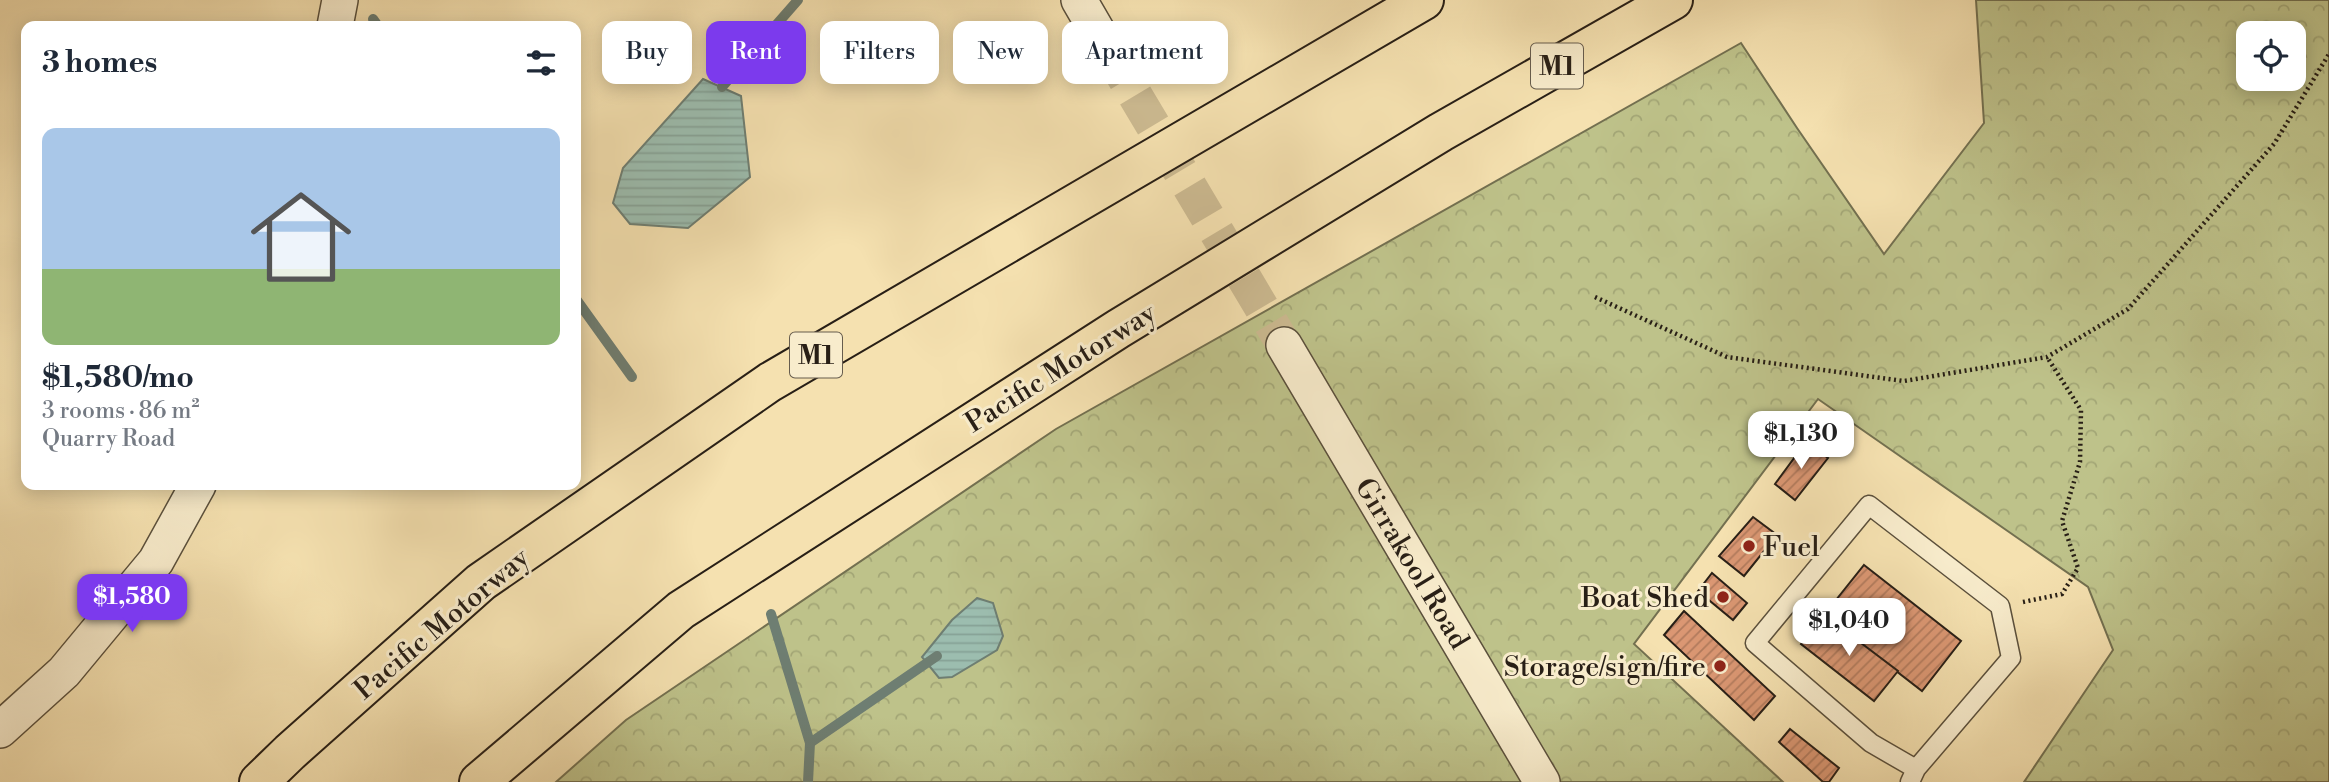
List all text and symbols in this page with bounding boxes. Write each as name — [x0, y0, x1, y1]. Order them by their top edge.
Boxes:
chip: Buy — [602, 21, 692, 84]
chip: Rent — [706, 21, 806, 84]
chip: Filters — [820, 21, 939, 84]
chip: New — [953, 21, 1048, 84]
chip: Apartment — [1062, 21, 1228, 84]
map controls — [2236, 21, 2306, 91]
button: locate — [2236, 21, 2306, 91]
text: 3 homes — [42, 44, 157, 82]
icon: filters — [522, 44, 560, 82]
road number: M1 — [1531, 44, 1583, 88]
icon: home — [238, 174, 364, 300]
street label: Pacific Motorway — [959, 295, 1163, 441]
road number: M1 — [790, 332, 842, 378]
text: $1,580/mo — [42, 359, 194, 397]
text: 3 rooms · 86 m² — [42, 397, 199, 425]
pin: $1,130 — [1744, 412, 1858, 471]
text: $1,130 — [1764, 420, 1838, 448]
text: Quarry Road — [42, 425, 175, 453]
street label: Girrakool Road — [1347, 472, 1477, 656]
place label: Fuel — [1763, 530, 1820, 565]
marker: Fuel — [1741, 538, 1757, 554]
street label: Pacific Motorway — [347, 540, 537, 708]
pin: $1,580 — [75, 574, 189, 634]
place label: Boat Shed — [1580, 581, 1709, 616]
text: $1,580 — [93, 583, 171, 611]
marker: Boat Shed — [1715, 589, 1731, 605]
pin: $1,040 — [1792, 598, 1906, 658]
text: $1,040 — [1809, 607, 1889, 635]
place label: Storage/sign/fire — [1504, 650, 1706, 685]
marker: Storage/sign/fire — [1712, 658, 1728, 674]

